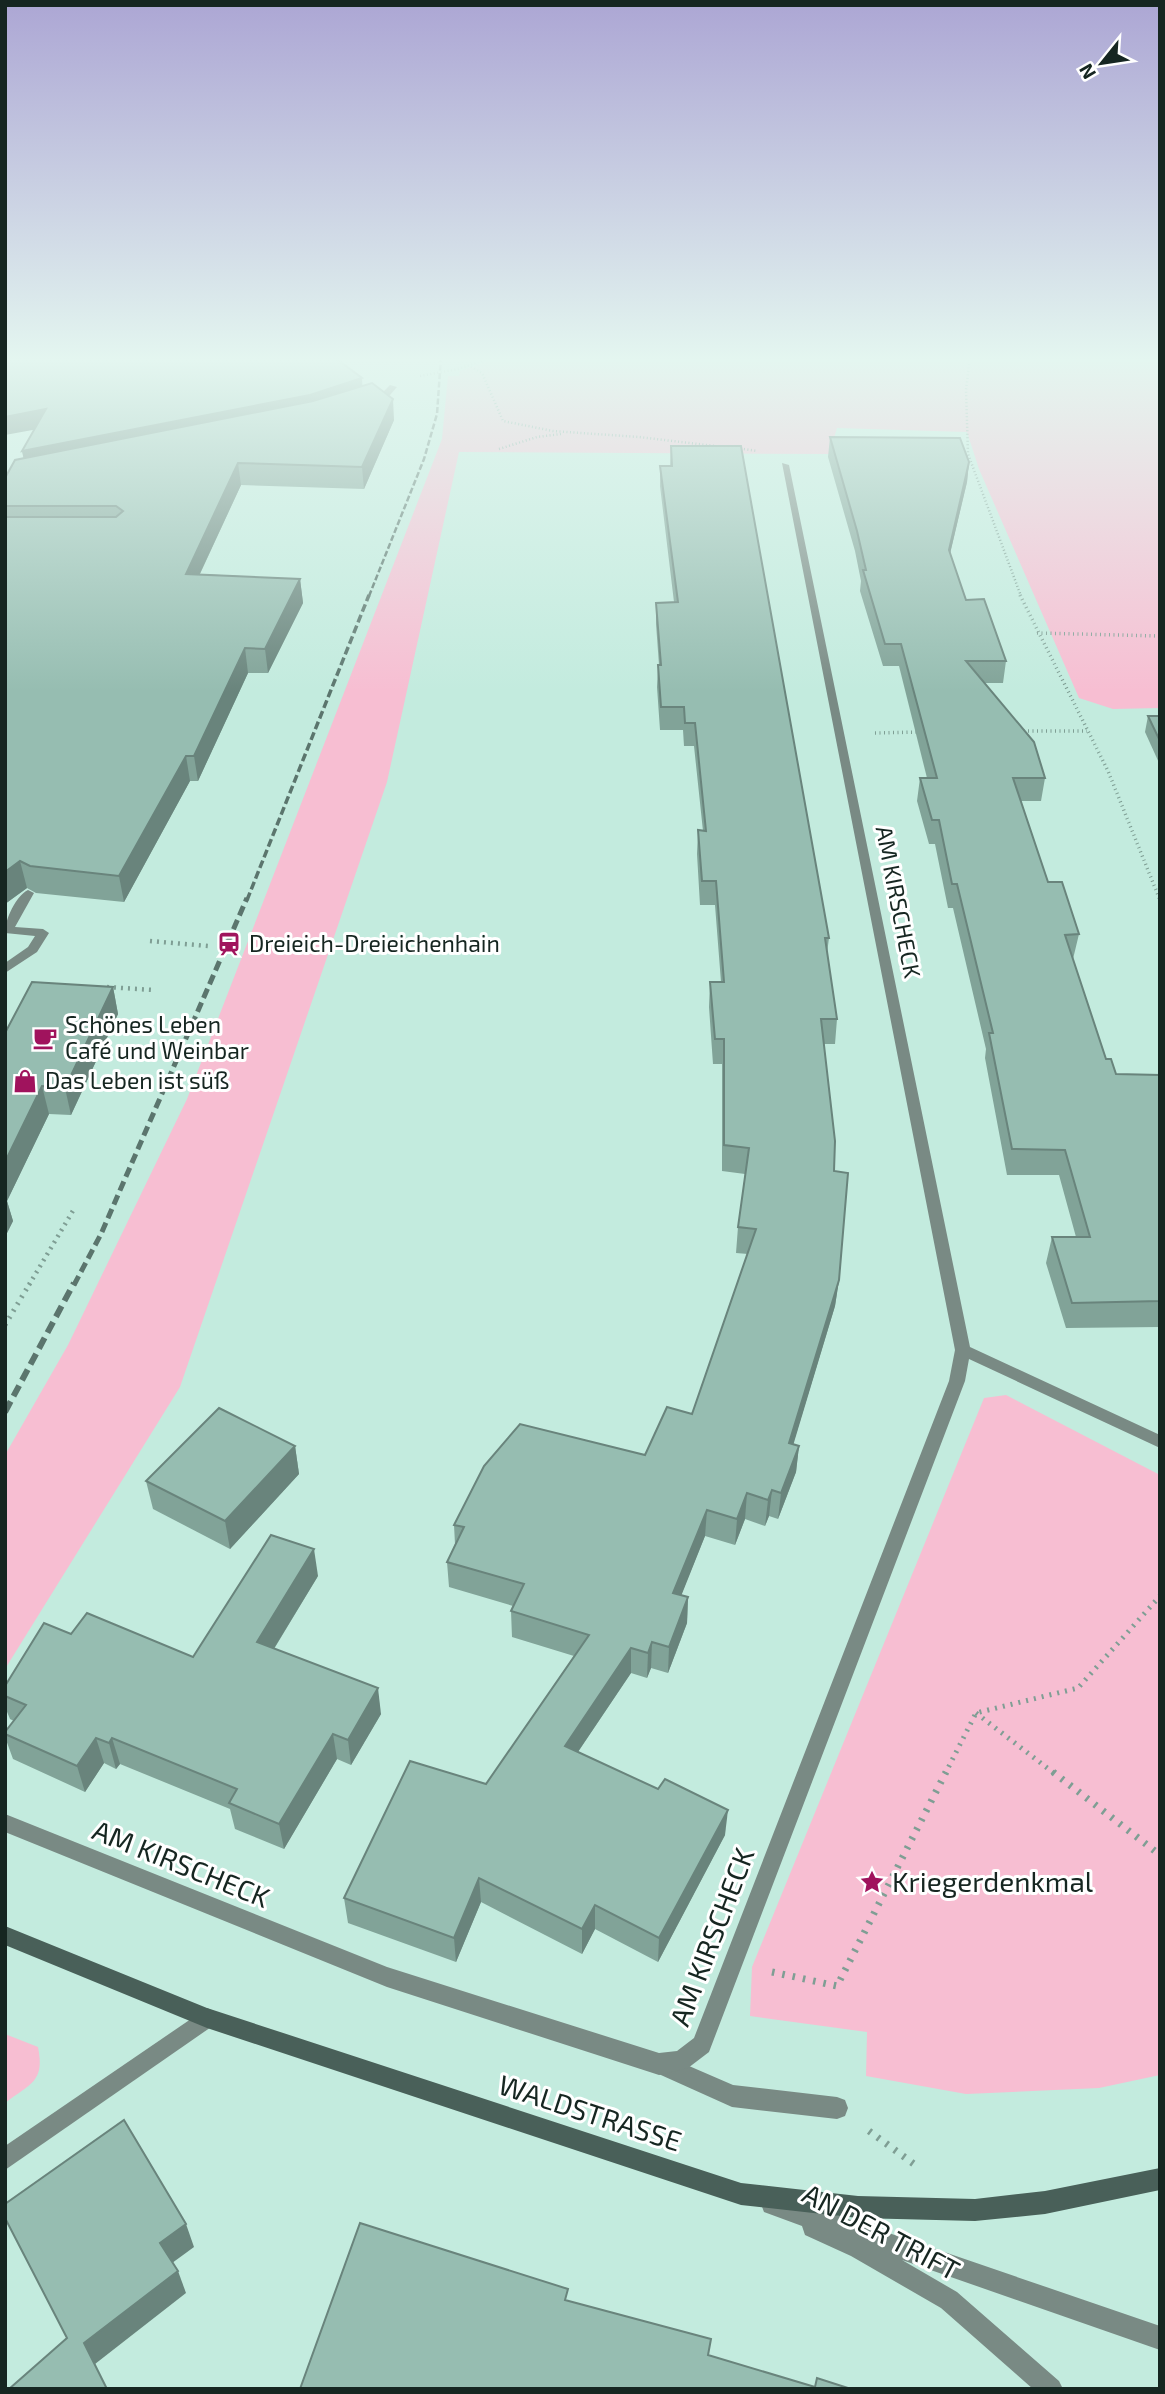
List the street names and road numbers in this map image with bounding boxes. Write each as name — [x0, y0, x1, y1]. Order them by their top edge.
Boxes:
street label: AM KIRSCHECK — [871, 823, 928, 981]
street label: AM KIRSCHECK — [88, 1812, 275, 1914]
street label: AM KIRSCHECK — [662, 1842, 761, 2030]
street label: WALDSTRASSE — [495, 2067, 686, 2158]
street label: AN DER TRIFT — [797, 2176, 966, 2287]

